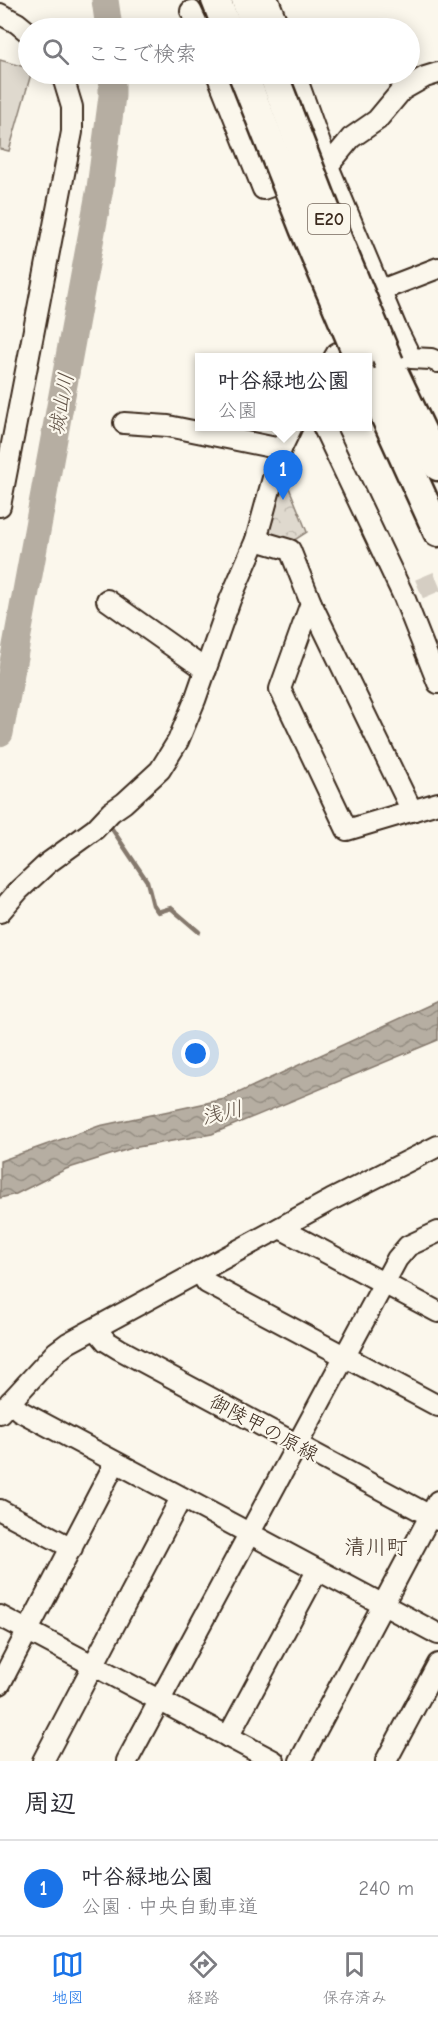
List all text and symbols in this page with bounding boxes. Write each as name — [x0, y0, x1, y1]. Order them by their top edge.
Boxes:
search box — [18, 18, 420, 84]
icon: search — [39, 35, 72, 68]
text: ここで検索 — [87, 41, 197, 67]
road number: E20 — [308, 204, 350, 234]
popup — [195, 353, 372, 431]
text: 叶谷緑地公園 — [217, 368, 350, 394]
water label: 城山川 — [44, 371, 78, 437]
text: 公園 — [217, 399, 257, 422]
pin: 1 — [264, 450, 302, 500]
your location — [181, 1039, 210, 1068]
water label: 浅川 — [199, 1096, 245, 1130]
street label: 御陵甲の原線 — [206, 1390, 322, 1466]
district label: 清川町 — [345, 1535, 408, 1559]
text: 周辺 — [24, 1789, 76, 1819]
text: 叶谷緑地公園 — [81, 1864, 213, 1890]
text: 1 — [40, 1877, 47, 1900]
text: 240 m — [359, 1877, 414, 1900]
text: 公園 · 中央自動車道 — [81, 1895, 258, 1918]
tab: 地図 — [51, 1948, 84, 2008]
tab: 経路 — [187, 1948, 220, 2008]
tab: 保存済み — [323, 1948, 387, 2008]

